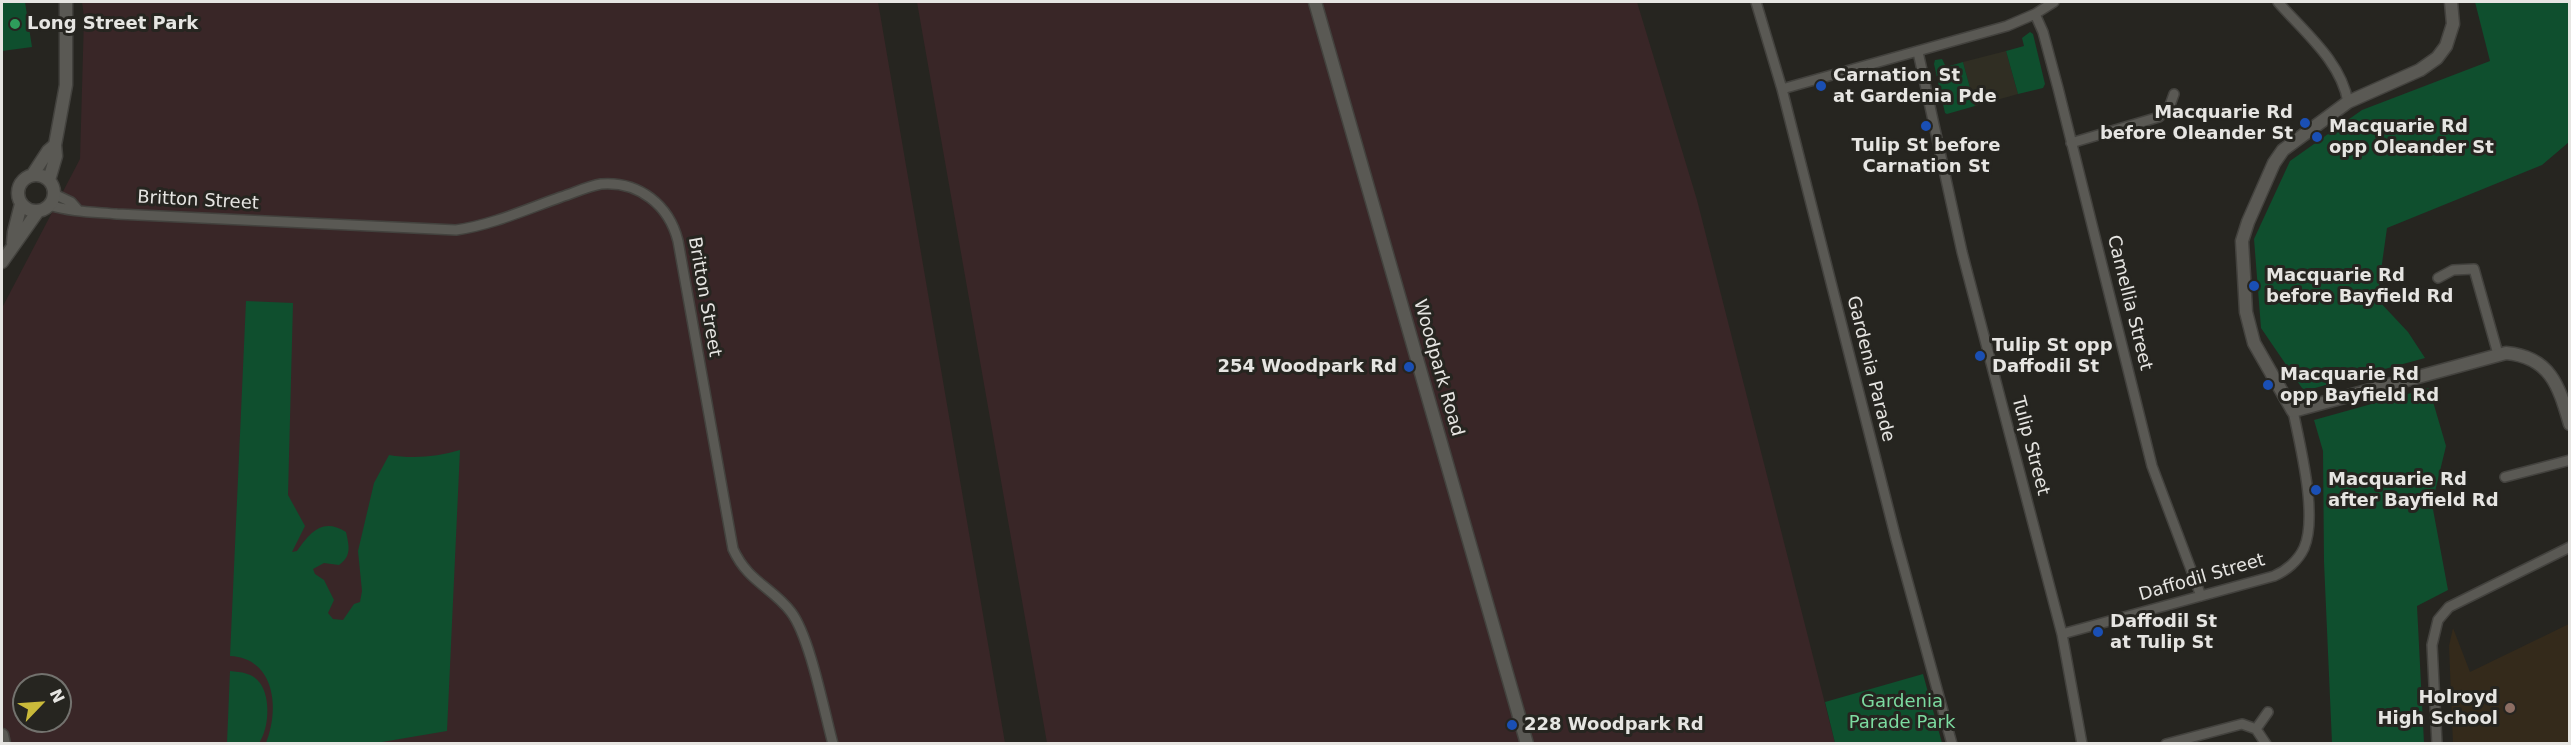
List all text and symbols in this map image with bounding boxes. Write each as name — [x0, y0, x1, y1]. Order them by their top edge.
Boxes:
place label: Long Street Park — [27, 13, 198, 35]
marker: Long Street Park — [8, 17, 22, 31]
place label: Carnation St at Gardenia Pde — [1833, 65, 1997, 107]
marker: Carnation St at Gardenia Pde — [1814, 79, 1828, 93]
place label: Macquarie Rd before Oleander St — [2100, 102, 2293, 144]
marker: Macquarie Rd before Oleander St — [2298, 116, 2312, 130]
place label: Macquarie Rd opp Oleander St — [2329, 116, 2494, 158]
marker: Tulip St before Carnation St — [1919, 119, 1933, 133]
marker: Macquarie Rd opp Oleander St — [2310, 130, 2324, 144]
place label: Tulip St before Carnation St — [1852, 135, 2000, 178]
street label: Britton Street — [137, 187, 259, 215]
street label: Camellia Street — [2102, 233, 2156, 373]
street label: Britton Street — [683, 235, 725, 359]
place label: Macquarie Rd before Bayfield Rd — [2266, 265, 2453, 308]
marker: Macquarie Rd before Bayfield Rd — [2247, 279, 2261, 293]
street label: Gardenia Parade — [1841, 294, 1899, 444]
street label: Woodpark Road — [1408, 297, 1468, 439]
place label: Tulip St opp Daffodil St — [1992, 335, 2113, 378]
marker: Tulip St opp Daffodil St — [1973, 349, 1987, 363]
place label: 254 Woodpark Rd — [1217, 356, 1397, 378]
marker: 254 Woodpark Rd — [1402, 360, 1416, 374]
place label: Macquarie Rd opp Bayfield Rd — [2280, 364, 2439, 406]
marker: Macquarie Rd opp Bayfield Rd — [2261, 378, 2275, 392]
street label: Tulip Street — [2006, 394, 2054, 498]
place label: Macquarie Rd after Bayfield Rd — [2328, 469, 2499, 512]
marker: Macquarie Rd after Bayfield Rd — [2309, 483, 2323, 497]
street label: Daffodil Street — [2136, 550, 2268, 606]
place label: Daffodil St at Tulip St — [2110, 611, 2217, 654]
marker: Daffodil St at Tulip St — [2091, 625, 2105, 639]
north arrow — [12, 673, 72, 733]
text: N — [46, 686, 68, 706]
place label: Holroyd High School — [2377, 687, 2498, 730]
park label: Gardenia Parade Park — [1849, 691, 1955, 734]
marker: Holroyd High School — [2503, 701, 2517, 715]
place label: 228 Woodpark Rd — [1524, 714, 1704, 736]
marker: 228 Woodpark Rd — [1505, 718, 1519, 732]

